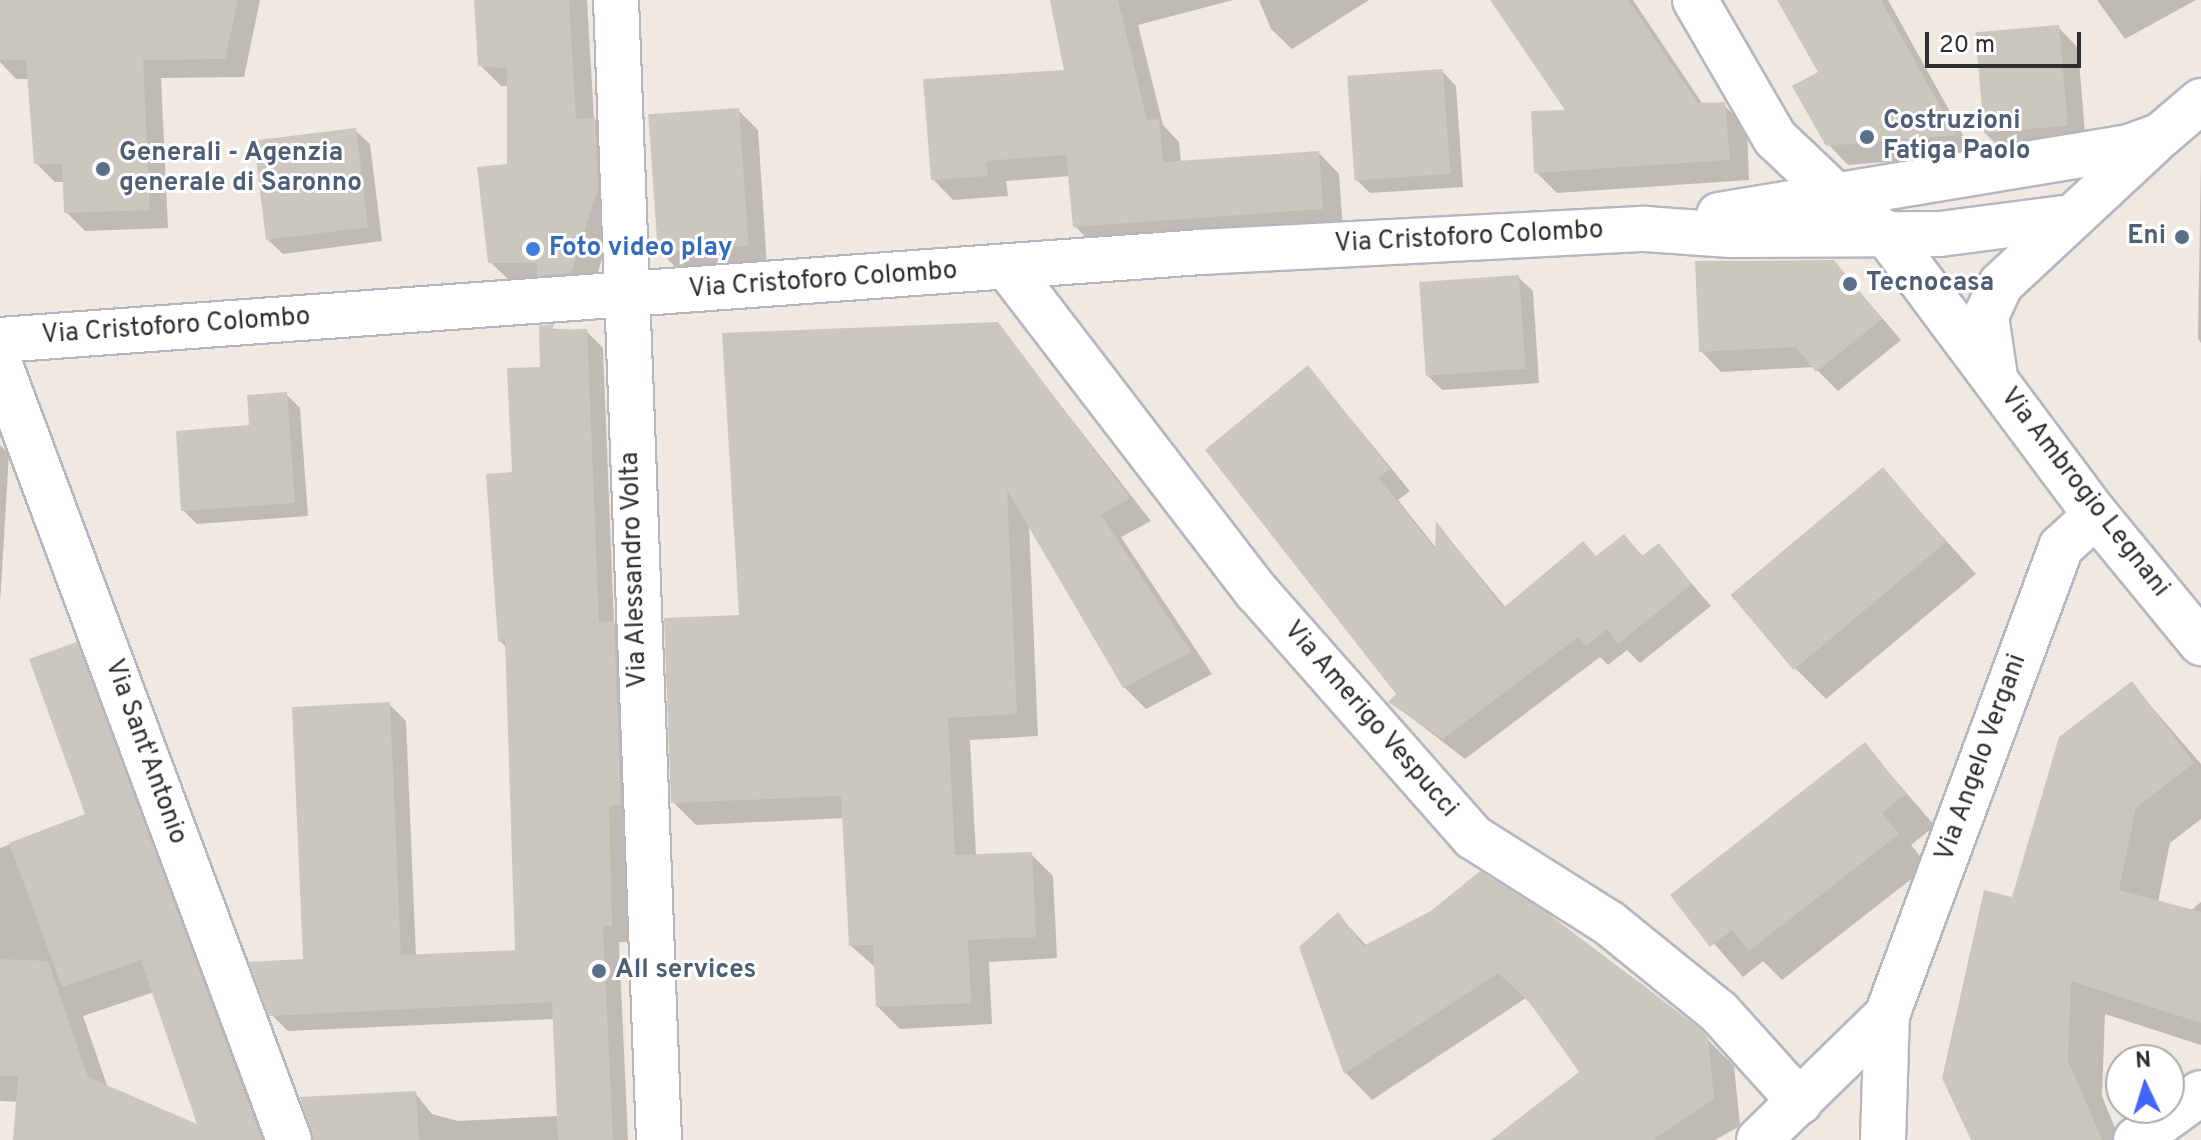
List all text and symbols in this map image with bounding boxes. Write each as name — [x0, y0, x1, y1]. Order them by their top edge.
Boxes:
scale bar — [1929, 16, 2085, 66]
text: 20 m — [1939, 31, 1995, 61]
place label: Costruzioni Fatiga Paolo — [1883, 106, 2031, 168]
marker: Costruzioni Fatiga Paolo — [1858, 128, 1876, 146]
place label: Generali - Agenzia generale di Saronno — [119, 138, 362, 200]
marker: Generali - Agenzia generale di Saronno — [94, 160, 112, 178]
street label: Via Cristoforo Colombo — [1334, 215, 1604, 261]
place label: Eni — [2127, 221, 2166, 253]
marker: Eni — [2173, 228, 2191, 246]
place label: Foto video play — [549, 233, 732, 265]
marker: Foto video play — [524, 240, 542, 258]
street label: Via Cristoforo Colombo — [688, 256, 958, 306]
place label: Tecnocasa — [1866, 268, 1994, 300]
marker: Tecnocasa — [1841, 275, 1859, 293]
street label: Via Cristoforo Colombo — [41, 302, 311, 352]
street label: Via Ambrogio Legnani — [1992, 382, 2176, 604]
street label: Via Alessandro Volta — [615, 450, 655, 690]
street label: Via Amerigo Vespucci — [1276, 615, 1464, 825]
street label: Via Angelo Vergani — [1930, 649, 2034, 867]
street label: Via Sant'Antonio — [97, 655, 193, 849]
place label: All services — [615, 955, 756, 987]
marker: All services — [590, 962, 608, 980]
north arrow — [2105, 1044, 2185, 1124]
text: N — [2135, 1048, 2152, 1076]

